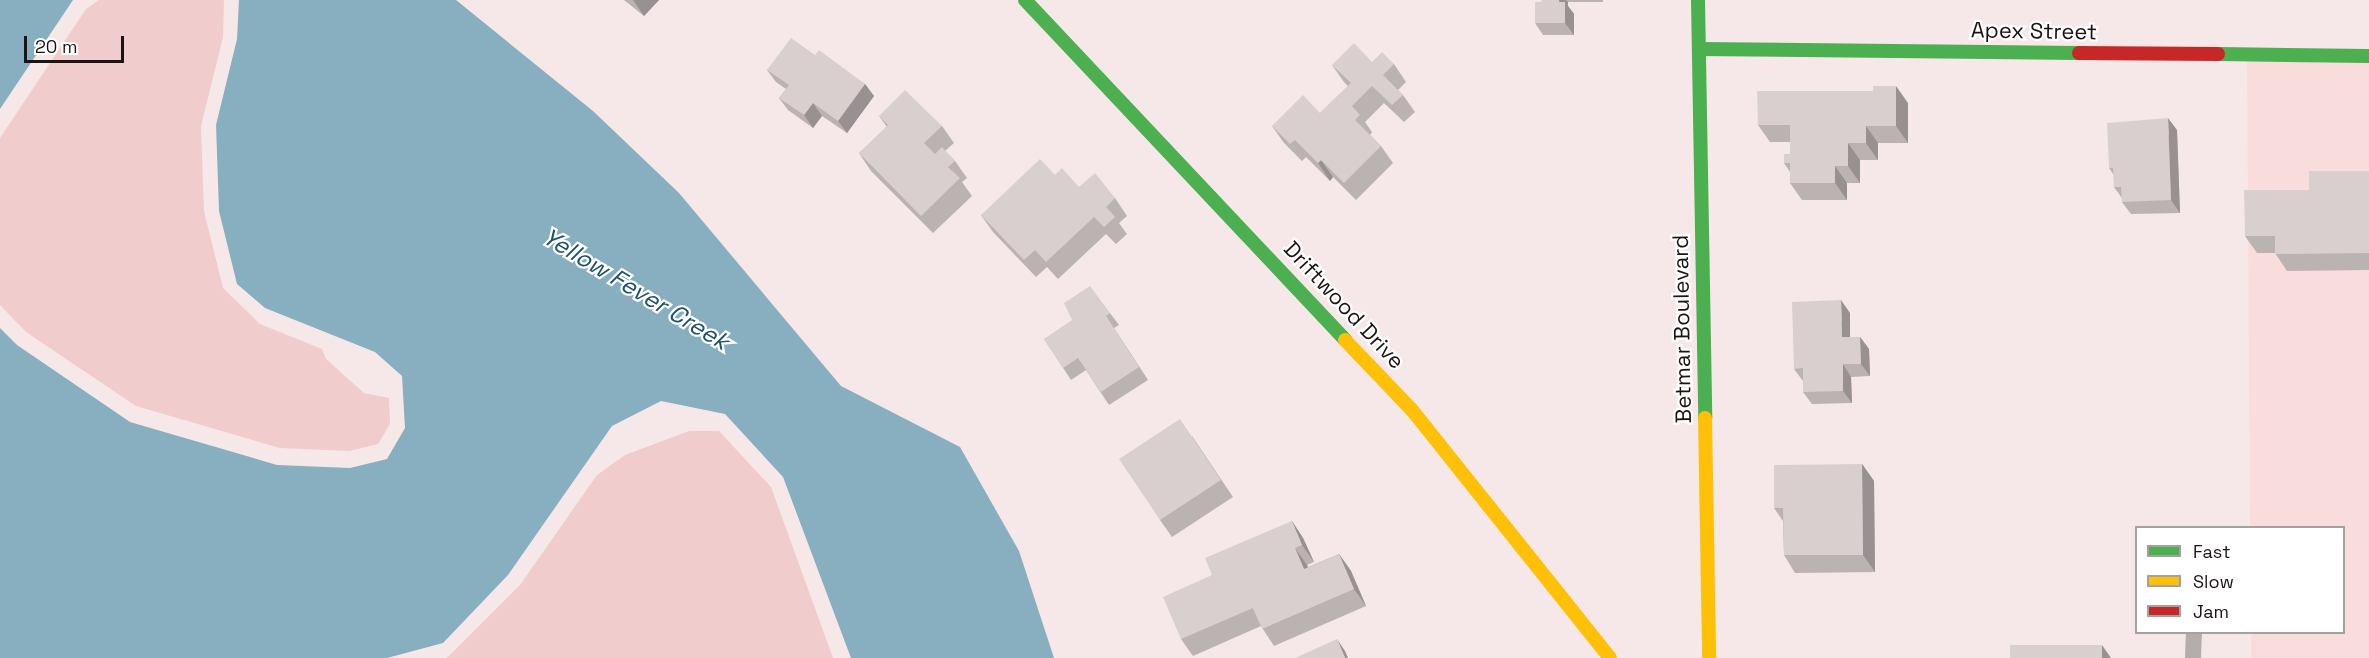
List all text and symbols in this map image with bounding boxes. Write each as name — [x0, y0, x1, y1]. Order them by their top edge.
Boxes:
street label: Apex Street — [1971, 17, 2097, 45]
scale bar — [27, 24, 128, 62]
text: 20 m — [35, 35, 78, 58]
water label: Yellow Fever Creek — [538, 222, 734, 356]
street label: Betmar Boulevard — [1667, 234, 1697, 424]
street label: Driftwood Drive — [1278, 236, 1410, 374]
legend — [2135, 526, 2345, 634]
text: Fast — [2193, 540, 2230, 563]
text: Slow — [2193, 570, 2234, 593]
text: Jam — [2193, 600, 2229, 623]

